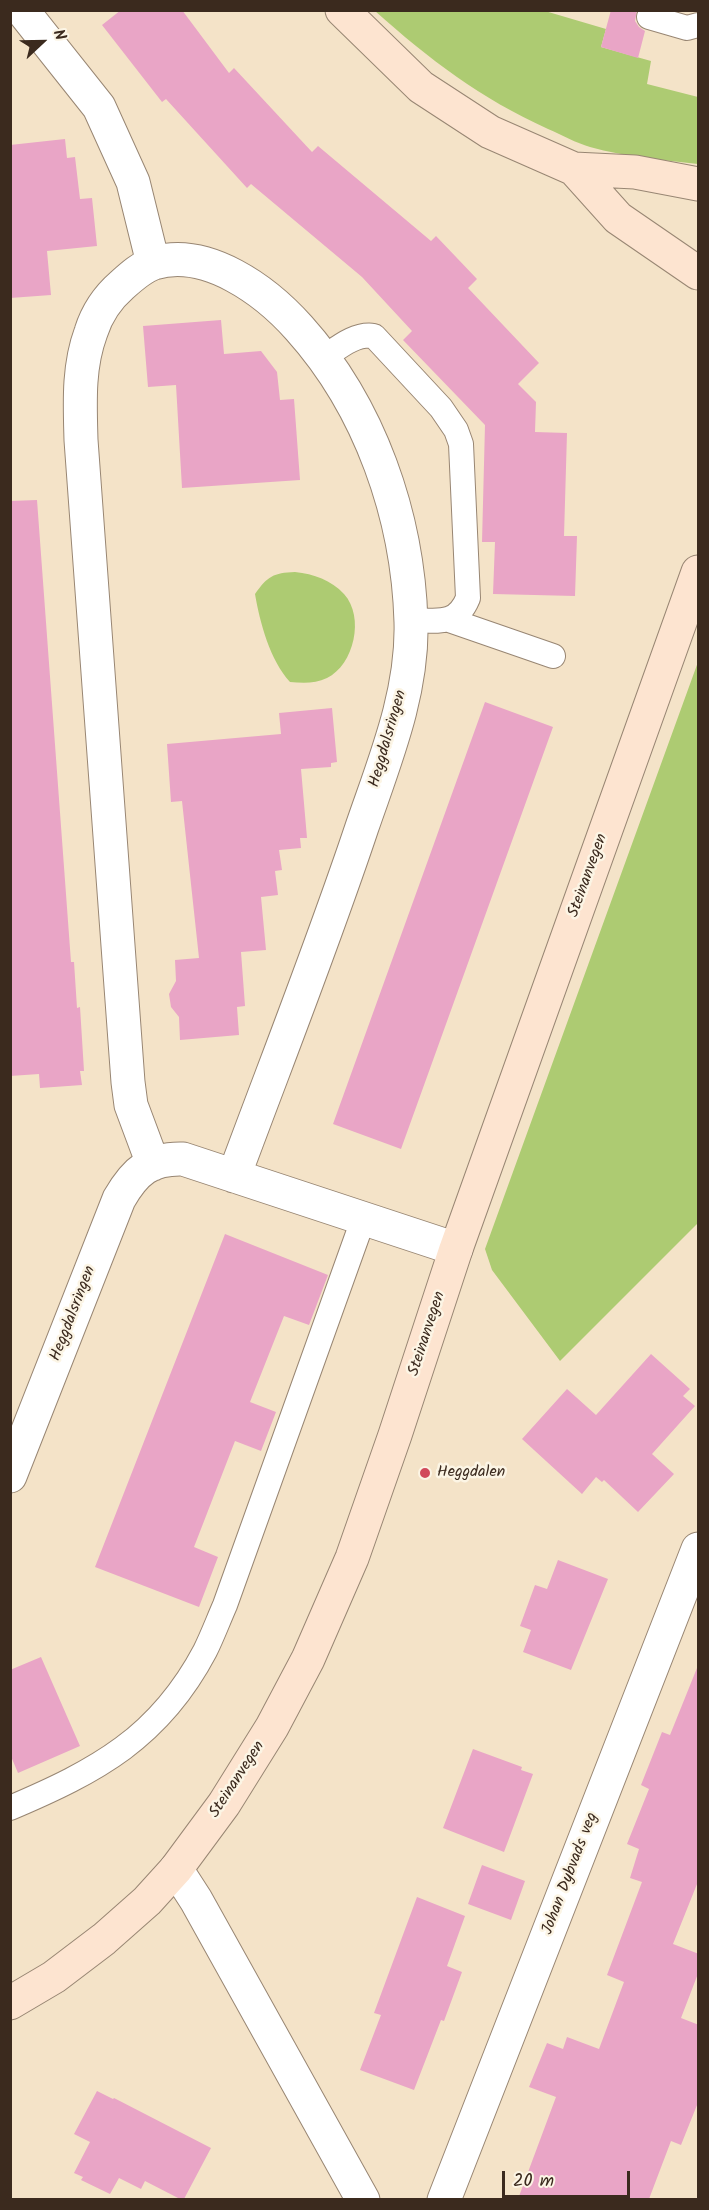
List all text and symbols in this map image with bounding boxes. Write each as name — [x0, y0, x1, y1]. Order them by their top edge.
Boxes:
north arrow — [12, 12, 72, 72]
text: N — [46, 26, 73, 44]
street label: Heggdalsringen — [366, 688, 412, 790]
street label: Steinanvegen — [565, 832, 613, 920]
street label: Heggdalsringen — [47, 1264, 101, 1364]
street label: Steinanvegen — [405, 1289, 451, 1379]
place label: Heggdalen — [437, 1463, 505, 1483]
marker: Heggdalen — [418, 1466, 432, 1480]
street label: Steinanvegen — [206, 1738, 270, 1822]
street label: Johan Dybvads veg — [539, 1810, 603, 1938]
scale bar — [505, 2159, 632, 2197]
text: 20 m — [513, 2167, 554, 2196]

